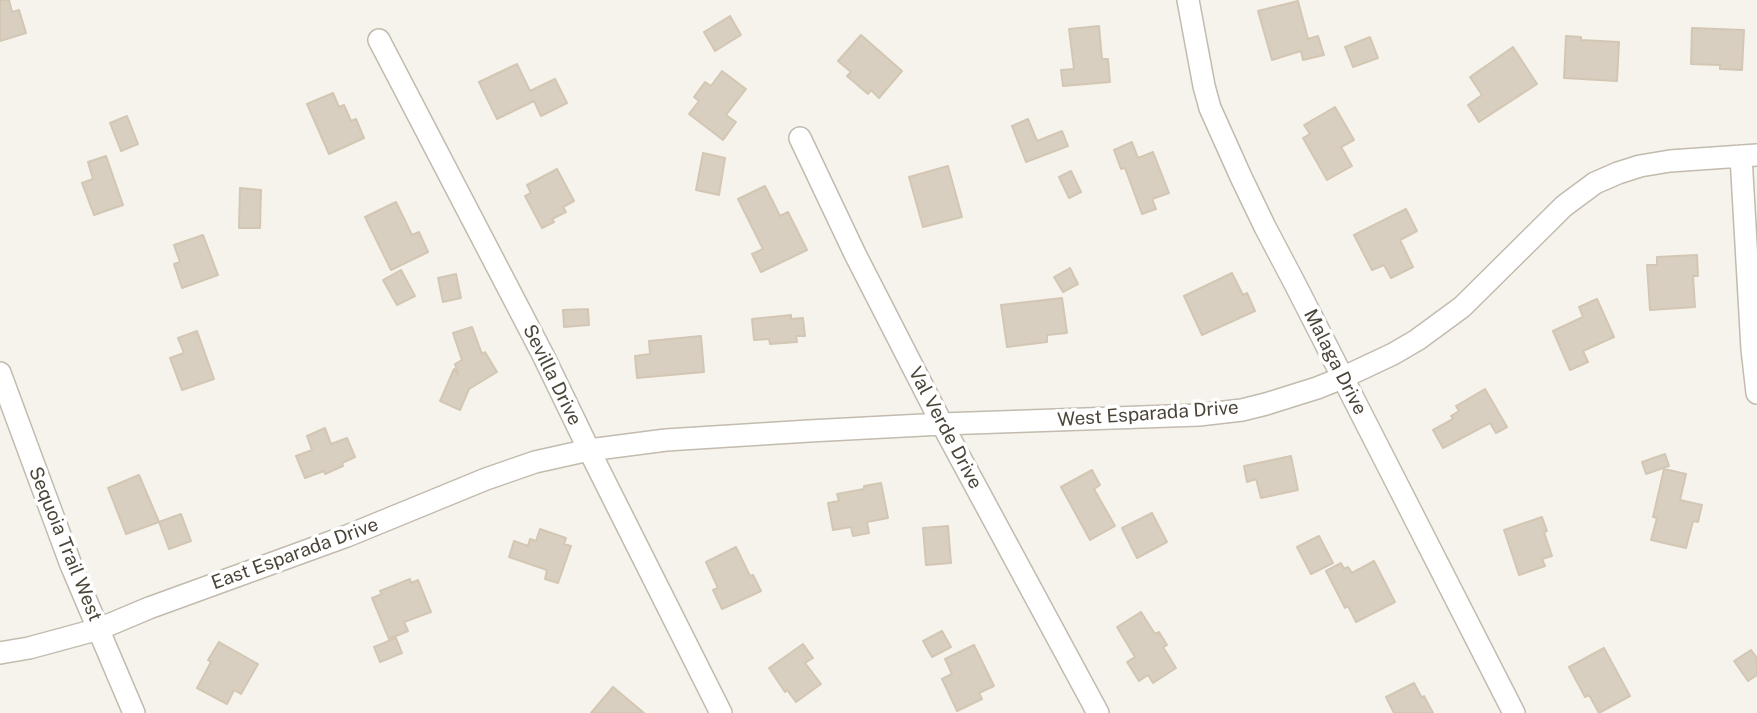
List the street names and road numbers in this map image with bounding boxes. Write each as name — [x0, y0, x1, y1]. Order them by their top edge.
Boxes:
street label: Malaga Drive — [1299, 305, 1371, 419]
street label: Sevilla Drive — [518, 321, 586, 429]
street label: Val Verde Drive — [903, 363, 987, 493]
street label: West Esparada Drive — [1057, 396, 1239, 432]
street label: Sequoia Trail West — [24, 463, 106, 625]
street label: East Esparada Drive — [208, 513, 382, 595]

